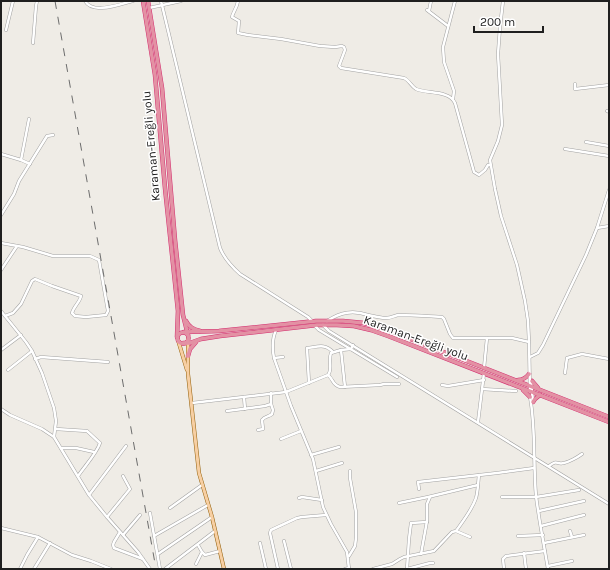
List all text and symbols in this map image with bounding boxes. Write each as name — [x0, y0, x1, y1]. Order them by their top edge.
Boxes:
scale bar — [474, 8, 543, 34]
text: 200 m — [480, 15, 515, 29]
street label: Karaman-Ereğli yolu — [139, 90, 163, 202]
street label: Karaman-Ereğli yolu — [362, 312, 470, 364]

